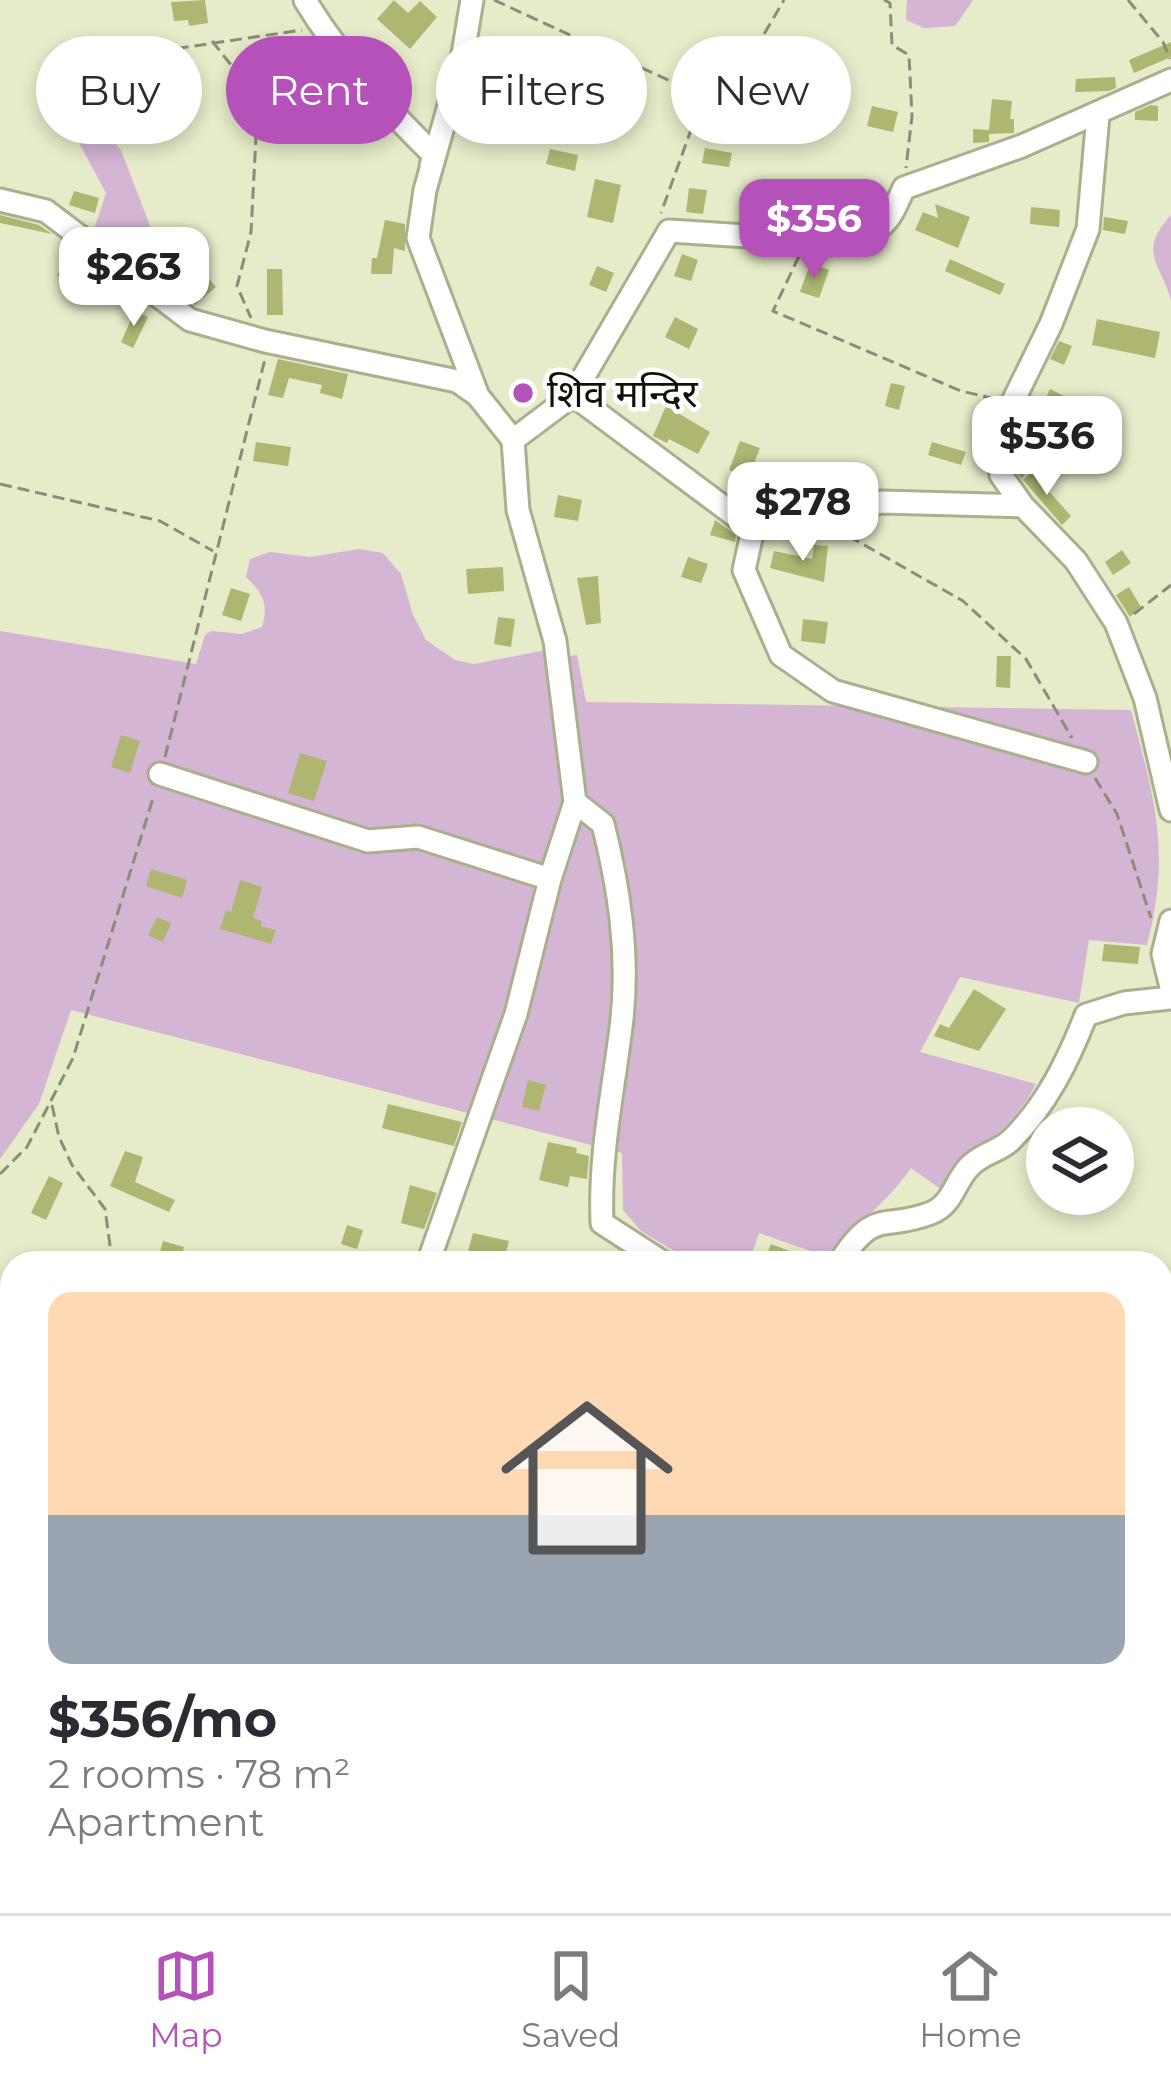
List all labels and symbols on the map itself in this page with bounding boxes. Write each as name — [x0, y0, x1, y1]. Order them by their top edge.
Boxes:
pin: $356 — [743, 179, 885, 281]
pin: $263 — [63, 227, 205, 329]
place label: शिव मन्दिर — [547, 369, 699, 417]
marker: शिव मन्दिर — [510, 380, 536, 406]
pin: $536 — [976, 396, 1118, 498]
pin: $278 — [732, 462, 874, 564]

